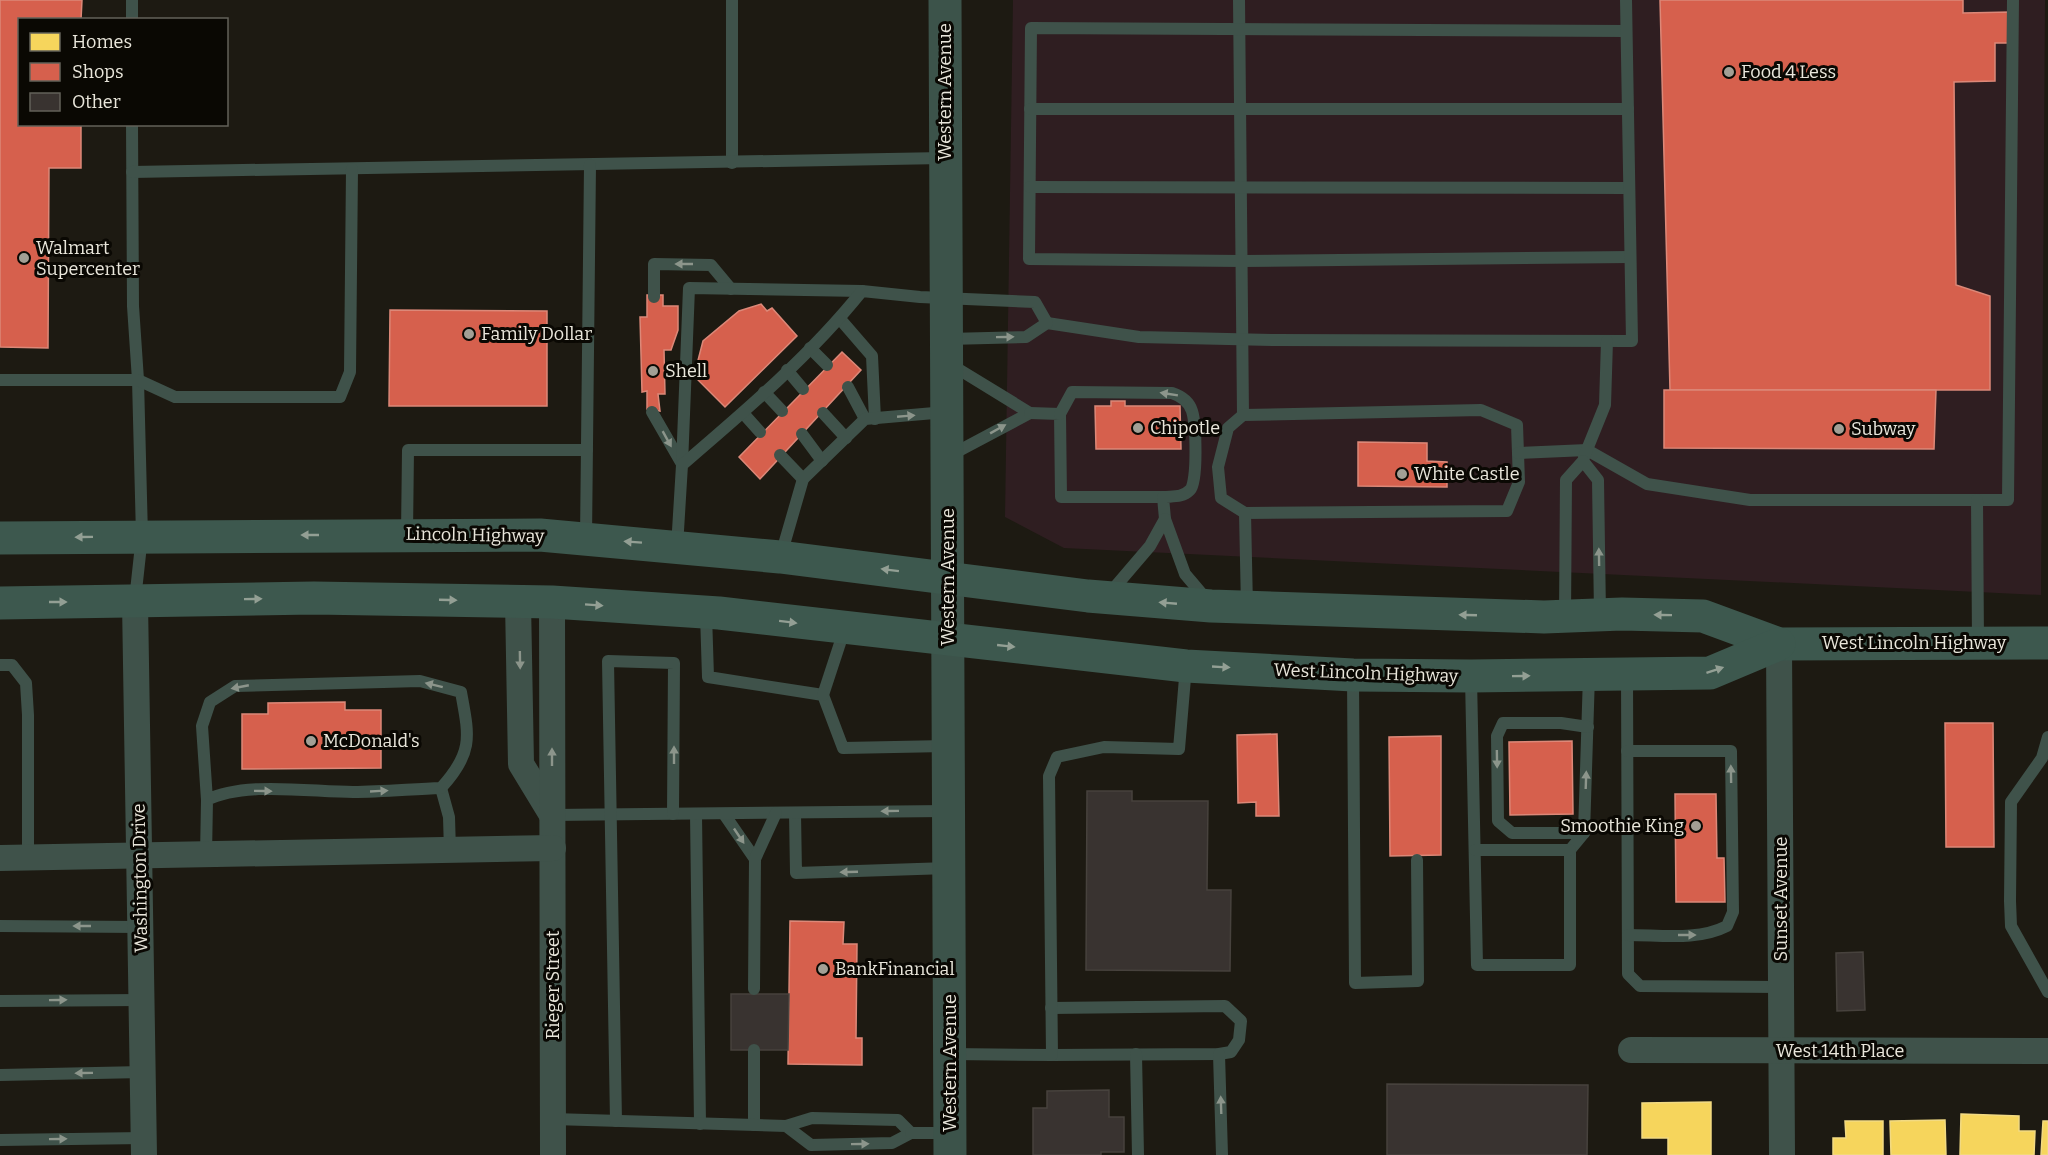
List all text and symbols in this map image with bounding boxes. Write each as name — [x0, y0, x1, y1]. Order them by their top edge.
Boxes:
legend — [18, 18, 228, 126]
street label: Western Avenue — [934, 23, 956, 161]
text: Homes — [72, 31, 132, 53]
text: Shops — [72, 61, 124, 83]
place label: Food 4 Less — [1741, 61, 1836, 83]
marker: Food 4 Less — [1722, 65, 1736, 79]
text: Other — [72, 91, 121, 113]
place label: Walmart Supercenter — [36, 237, 140, 280]
marker: Walmart Supercenter — [17, 251, 31, 265]
one-way arrow — [674, 260, 693, 269]
place label: Family Dollar — [481, 323, 592, 345]
marker: Family Dollar — [462, 327, 476, 341]
one-way arrow — [995, 333, 1014, 342]
place label: Shell — [665, 360, 707, 382]
marker: Shell — [646, 364, 660, 378]
one-way arrow — [1159, 390, 1178, 399]
one-way arrow — [897, 411, 916, 420]
place label: Chipotle — [1150, 417, 1220, 439]
place label: Subway — [1851, 418, 1916, 440]
marker: Chipotle — [1131, 421, 1145, 435]
marker: Subway — [1832, 422, 1846, 436]
one-way arrow — [990, 424, 1007, 434]
one-way arrow — [662, 430, 672, 447]
place label: White Castle — [1414, 463, 1520, 485]
marker: White Castle — [1395, 467, 1409, 481]
street label: Western Avenue — [937, 508, 959, 646]
street label: Lincoln Highway — [405, 523, 545, 547]
one-way arrow — [300, 530, 319, 540]
one-way arrow — [74, 532, 93, 542]
one-way arrow — [624, 537, 643, 547]
one-way arrow — [1594, 547, 1604, 566]
one-way arrow — [880, 565, 899, 575]
one-way arrow — [244, 595, 263, 604]
one-way arrow — [439, 595, 458, 604]
one-way arrow — [49, 598, 68, 607]
one-way arrow — [1159, 598, 1178, 607]
one-way arrow — [584, 600, 603, 610]
one-way arrow — [1458, 610, 1477, 620]
one-way arrow — [1653, 610, 1672, 620]
one-way arrow — [778, 617, 797, 626]
street label: West Lincoln Highway — [1822, 632, 2007, 654]
one-way arrow — [996, 642, 1015, 651]
one-way arrow — [515, 651, 524, 670]
street label: West Lincoln Highway — [1273, 659, 1459, 687]
one-way arrow — [1211, 663, 1230, 672]
one-way arrow — [1706, 665, 1724, 674]
one-way arrow — [1511, 671, 1530, 681]
one-way arrow — [425, 680, 443, 689]
one-way arrow — [230, 683, 249, 692]
place label: McDonald's — [323, 730, 420, 752]
marker: McDonald's — [304, 734, 318, 748]
one-way arrow — [669, 746, 679, 765]
one-way arrow — [547, 747, 557, 766]
one-way arrow — [1493, 749, 1502, 768]
one-way arrow — [1726, 765, 1736, 784]
one-way arrow — [1581, 770, 1590, 789]
one-way arrow — [254, 786, 273, 796]
one-way arrow — [369, 786, 388, 796]
street label: Washington Drive — [128, 803, 152, 953]
one-way arrow — [881, 807, 900, 816]
place label: Smoothie King — [1560, 815, 1684, 837]
marker: Smoothie King — [1689, 819, 1703, 833]
one-way arrow — [734, 828, 745, 844]
street label: Sunset Avenue — [1770, 837, 1792, 961]
one-way arrow — [839, 867, 858, 876]
one-way arrow — [72, 921, 91, 931]
street label: Rieger Street — [542, 930, 564, 1039]
one-way arrow — [1677, 930, 1696, 940]
place label: BankFinancial — [835, 958, 955, 980]
marker: BankFinancial — [816, 962, 830, 976]
street label: Western Avenue — [939, 994, 961, 1132]
one-way arrow — [49, 996, 68, 1005]
street label: West 14th Place — [1776, 1040, 1904, 1062]
one-way arrow — [75, 1069, 94, 1078]
one-way arrow — [1216, 1095, 1225, 1114]
one-way arrow — [49, 1134, 68, 1144]
one-way arrow — [850, 1139, 869, 1149]

